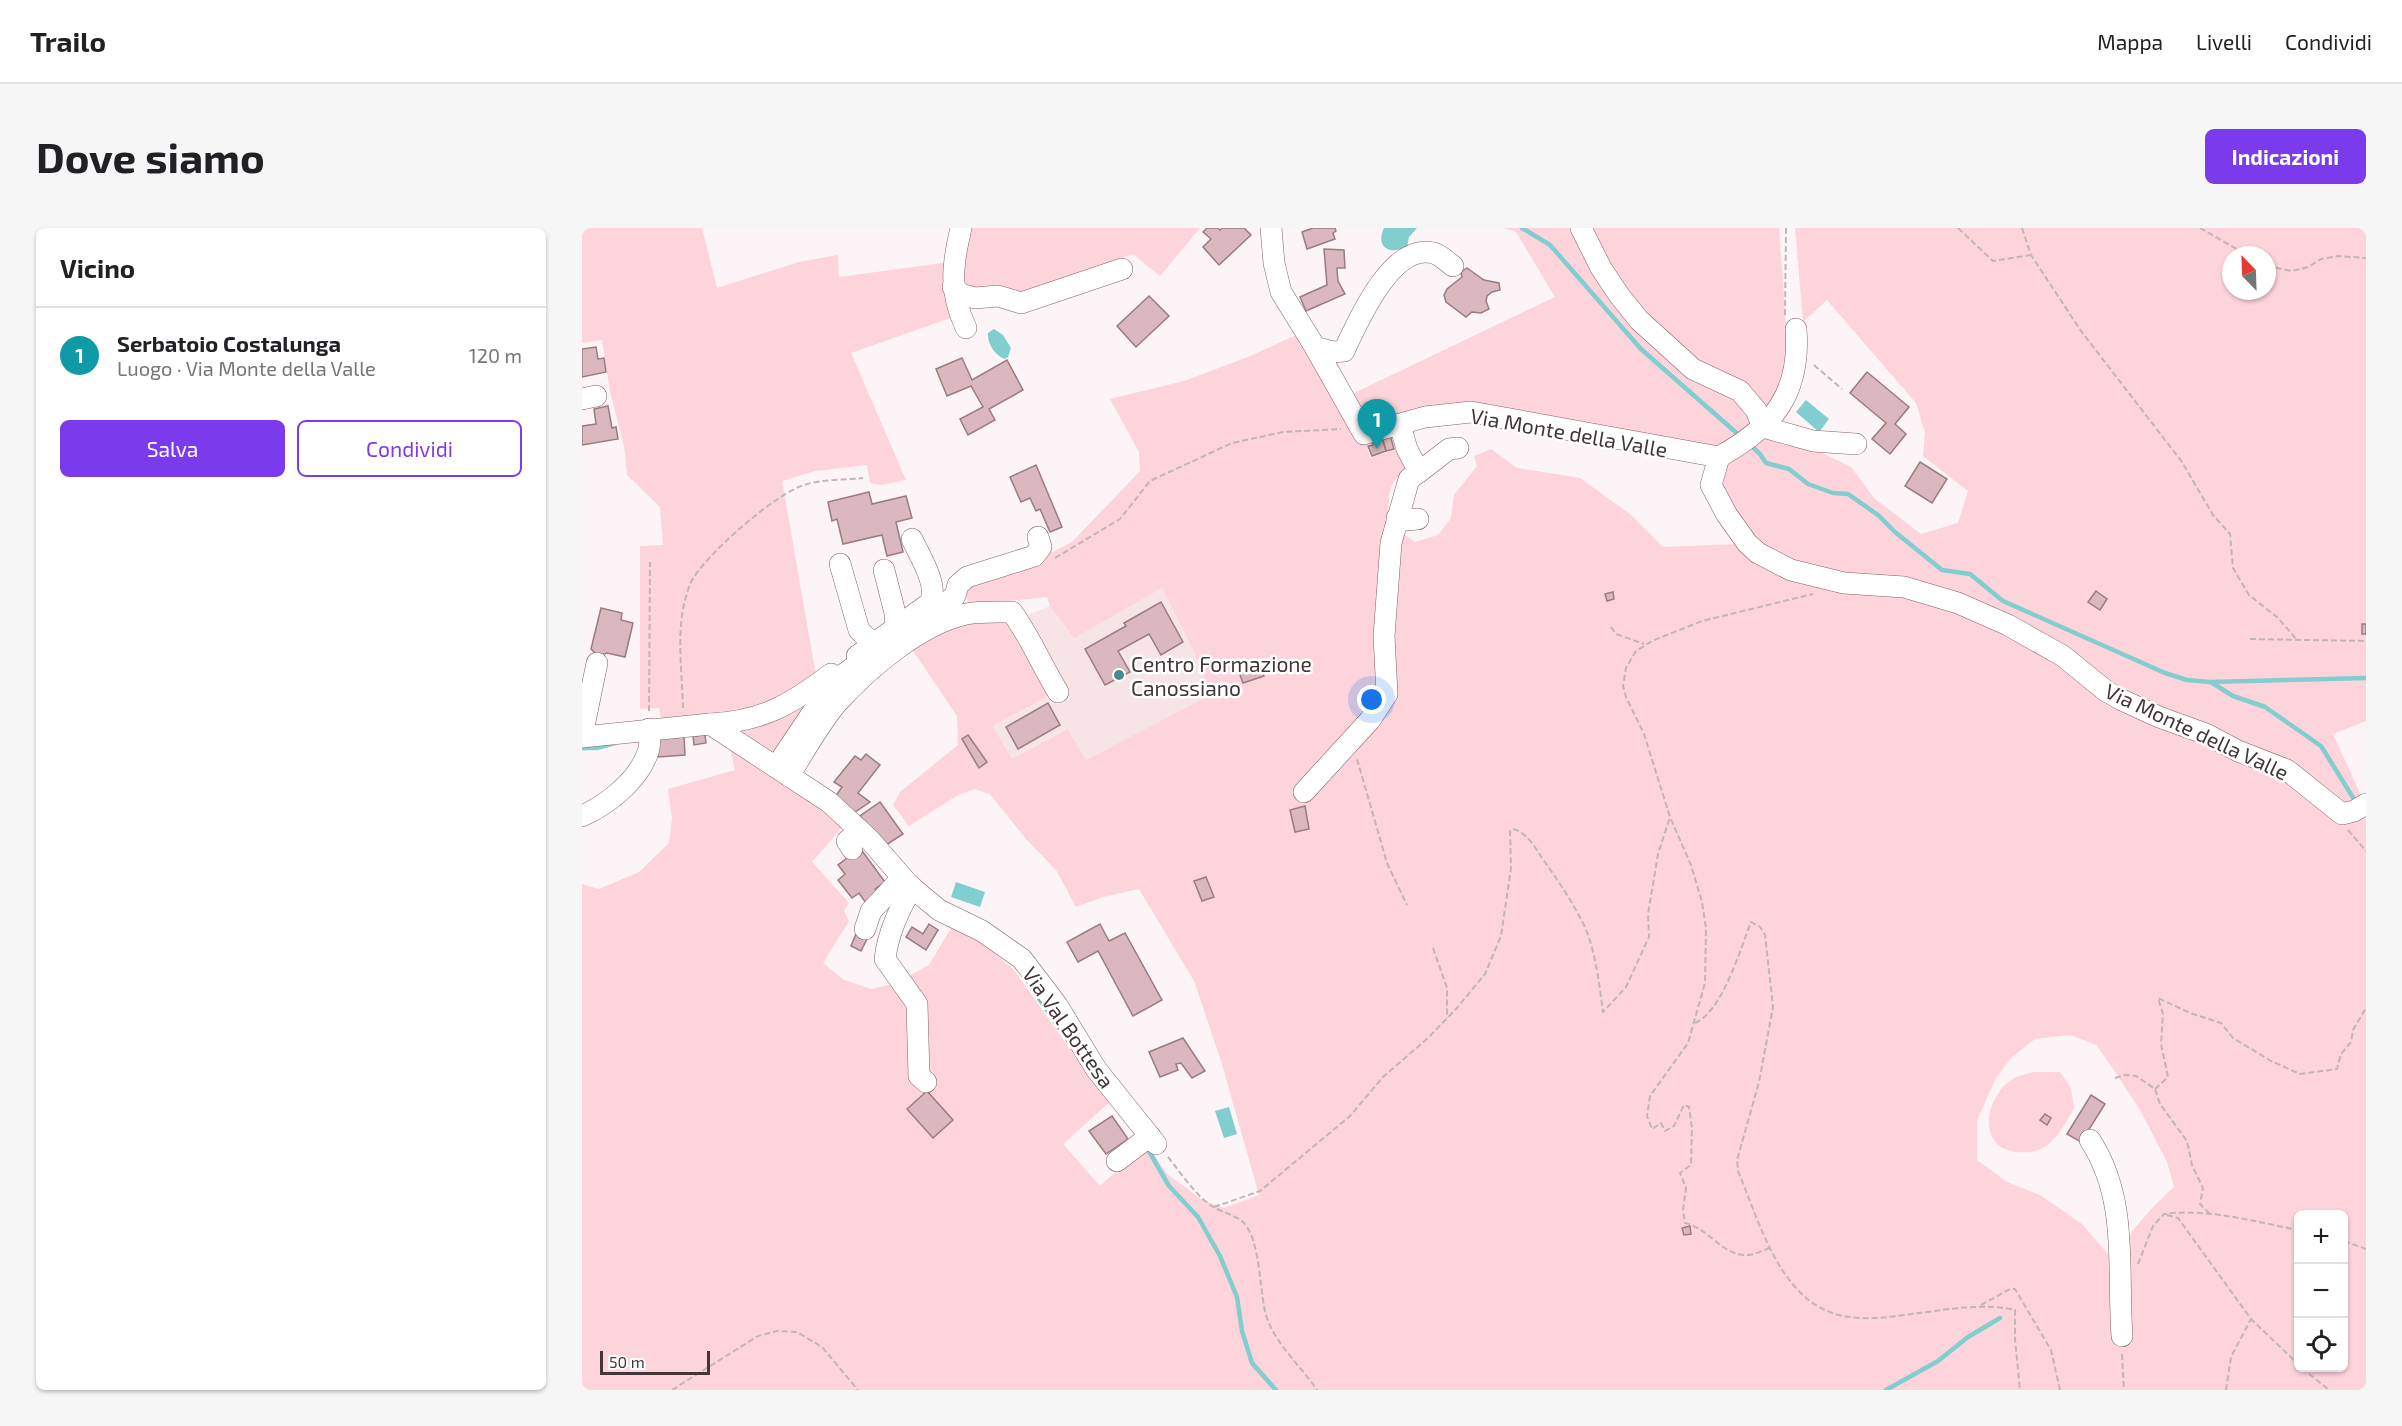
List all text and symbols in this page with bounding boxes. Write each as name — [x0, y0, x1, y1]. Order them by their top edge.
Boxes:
text: Trailo — [30, 24, 106, 58]
text: Mappa — [2097, 29, 2163, 54]
text: Livelli — [2196, 29, 2252, 54]
text: Condividi — [2285, 29, 2372, 54]
button: Indicazioni — [2205, 129, 2366, 184]
text: Dove siamo — [36, 131, 265, 181]
north arrow — [2222, 246, 2276, 300]
text: Vicino — [60, 252, 135, 283]
text: Serbatoio Costalunga — [117, 330, 341, 356]
text: 1 — [75, 343, 84, 367]
text: 120 m — [469, 343, 522, 367]
text: Luogo · Via Monte della Valle — [117, 356, 376, 380]
pin: 1 — [1358, 400, 1396, 449]
street label: Via Monte della Valle — [1468, 402, 1670, 462]
button: Salva — [60, 420, 285, 477]
button: Condividi — [297, 420, 522, 477]
place label: Centro Formazione Canossiano — [1131, 651, 1312, 700]
marker: Centro Formazione Canossiano — [1112, 668, 1126, 682]
street label: Via Monte della Valle — [2101, 677, 2293, 785]
your location — [1357, 685, 1386, 714]
street label: Via Val Bottesa — [1018, 962, 1120, 1092]
map controls — [2294, 1210, 2348, 1372]
button: + — [2294, 1210, 2348, 1264]
button: − — [2294, 1264, 2348, 1318]
button: locate — [2294, 1318, 2348, 1372]
scale bar — [600, 1348, 710, 1376]
text: 50 m — [609, 1352, 645, 1371]

